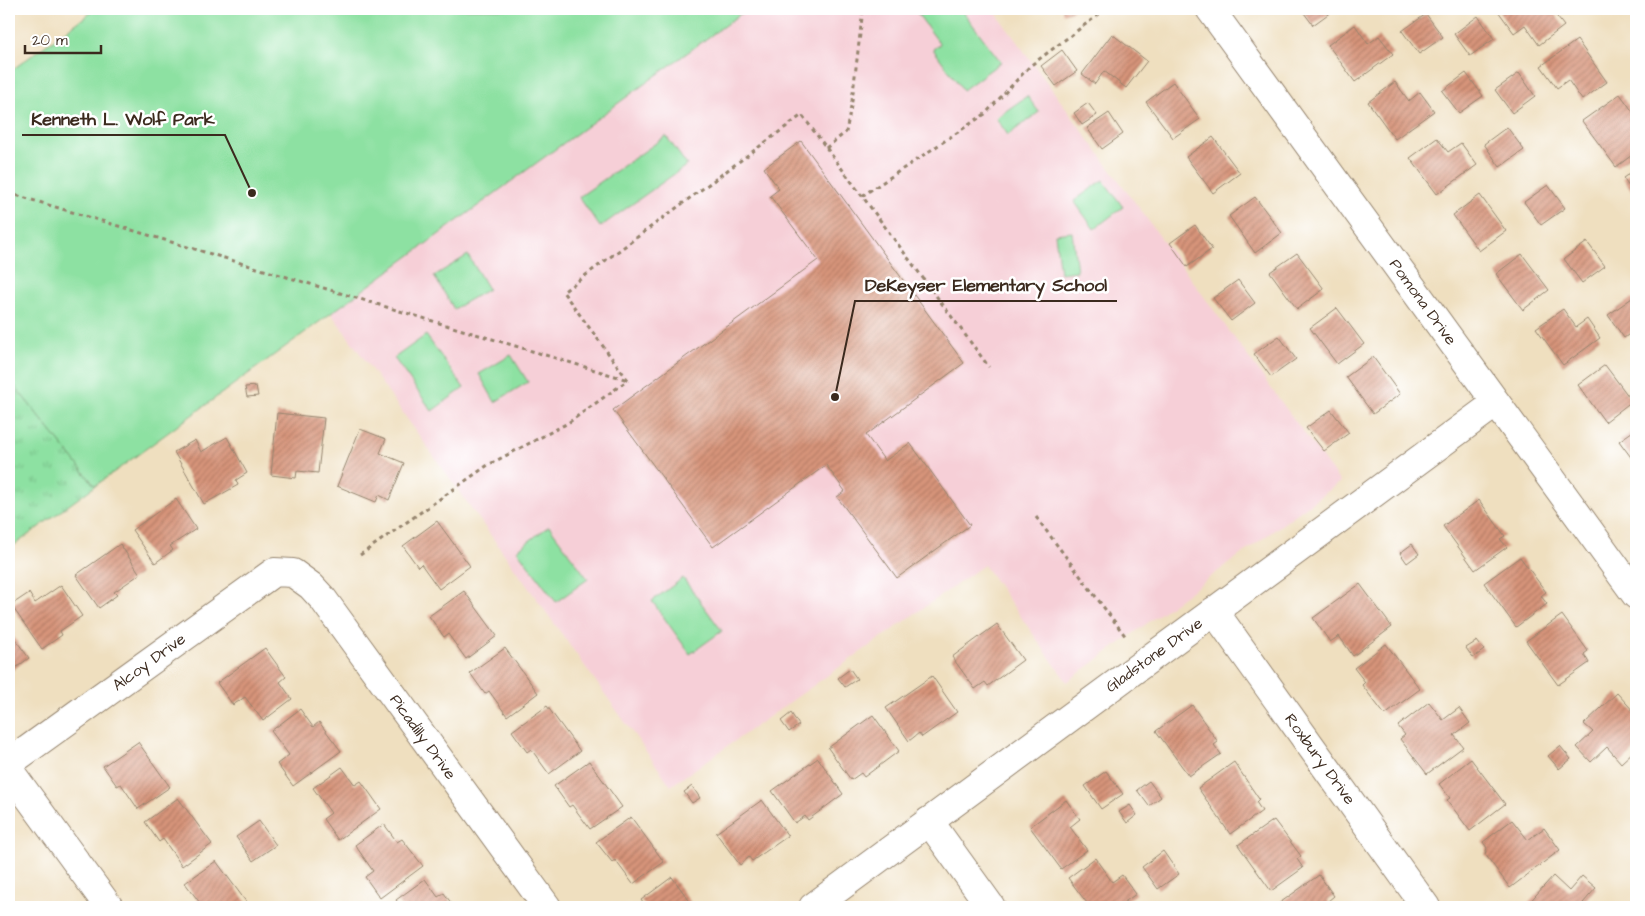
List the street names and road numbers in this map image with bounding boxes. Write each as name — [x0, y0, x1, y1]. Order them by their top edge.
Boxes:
street label: Pomona Drive — [1384, 254, 1462, 350]
street label: Gladstone Drive — [1101, 612, 1207, 698]
street label: Alcoy Drive — [108, 628, 191, 697]
street label: Picadilly Drive — [384, 690, 462, 785]
street label: Roxbury Drive — [1279, 709, 1361, 810]

